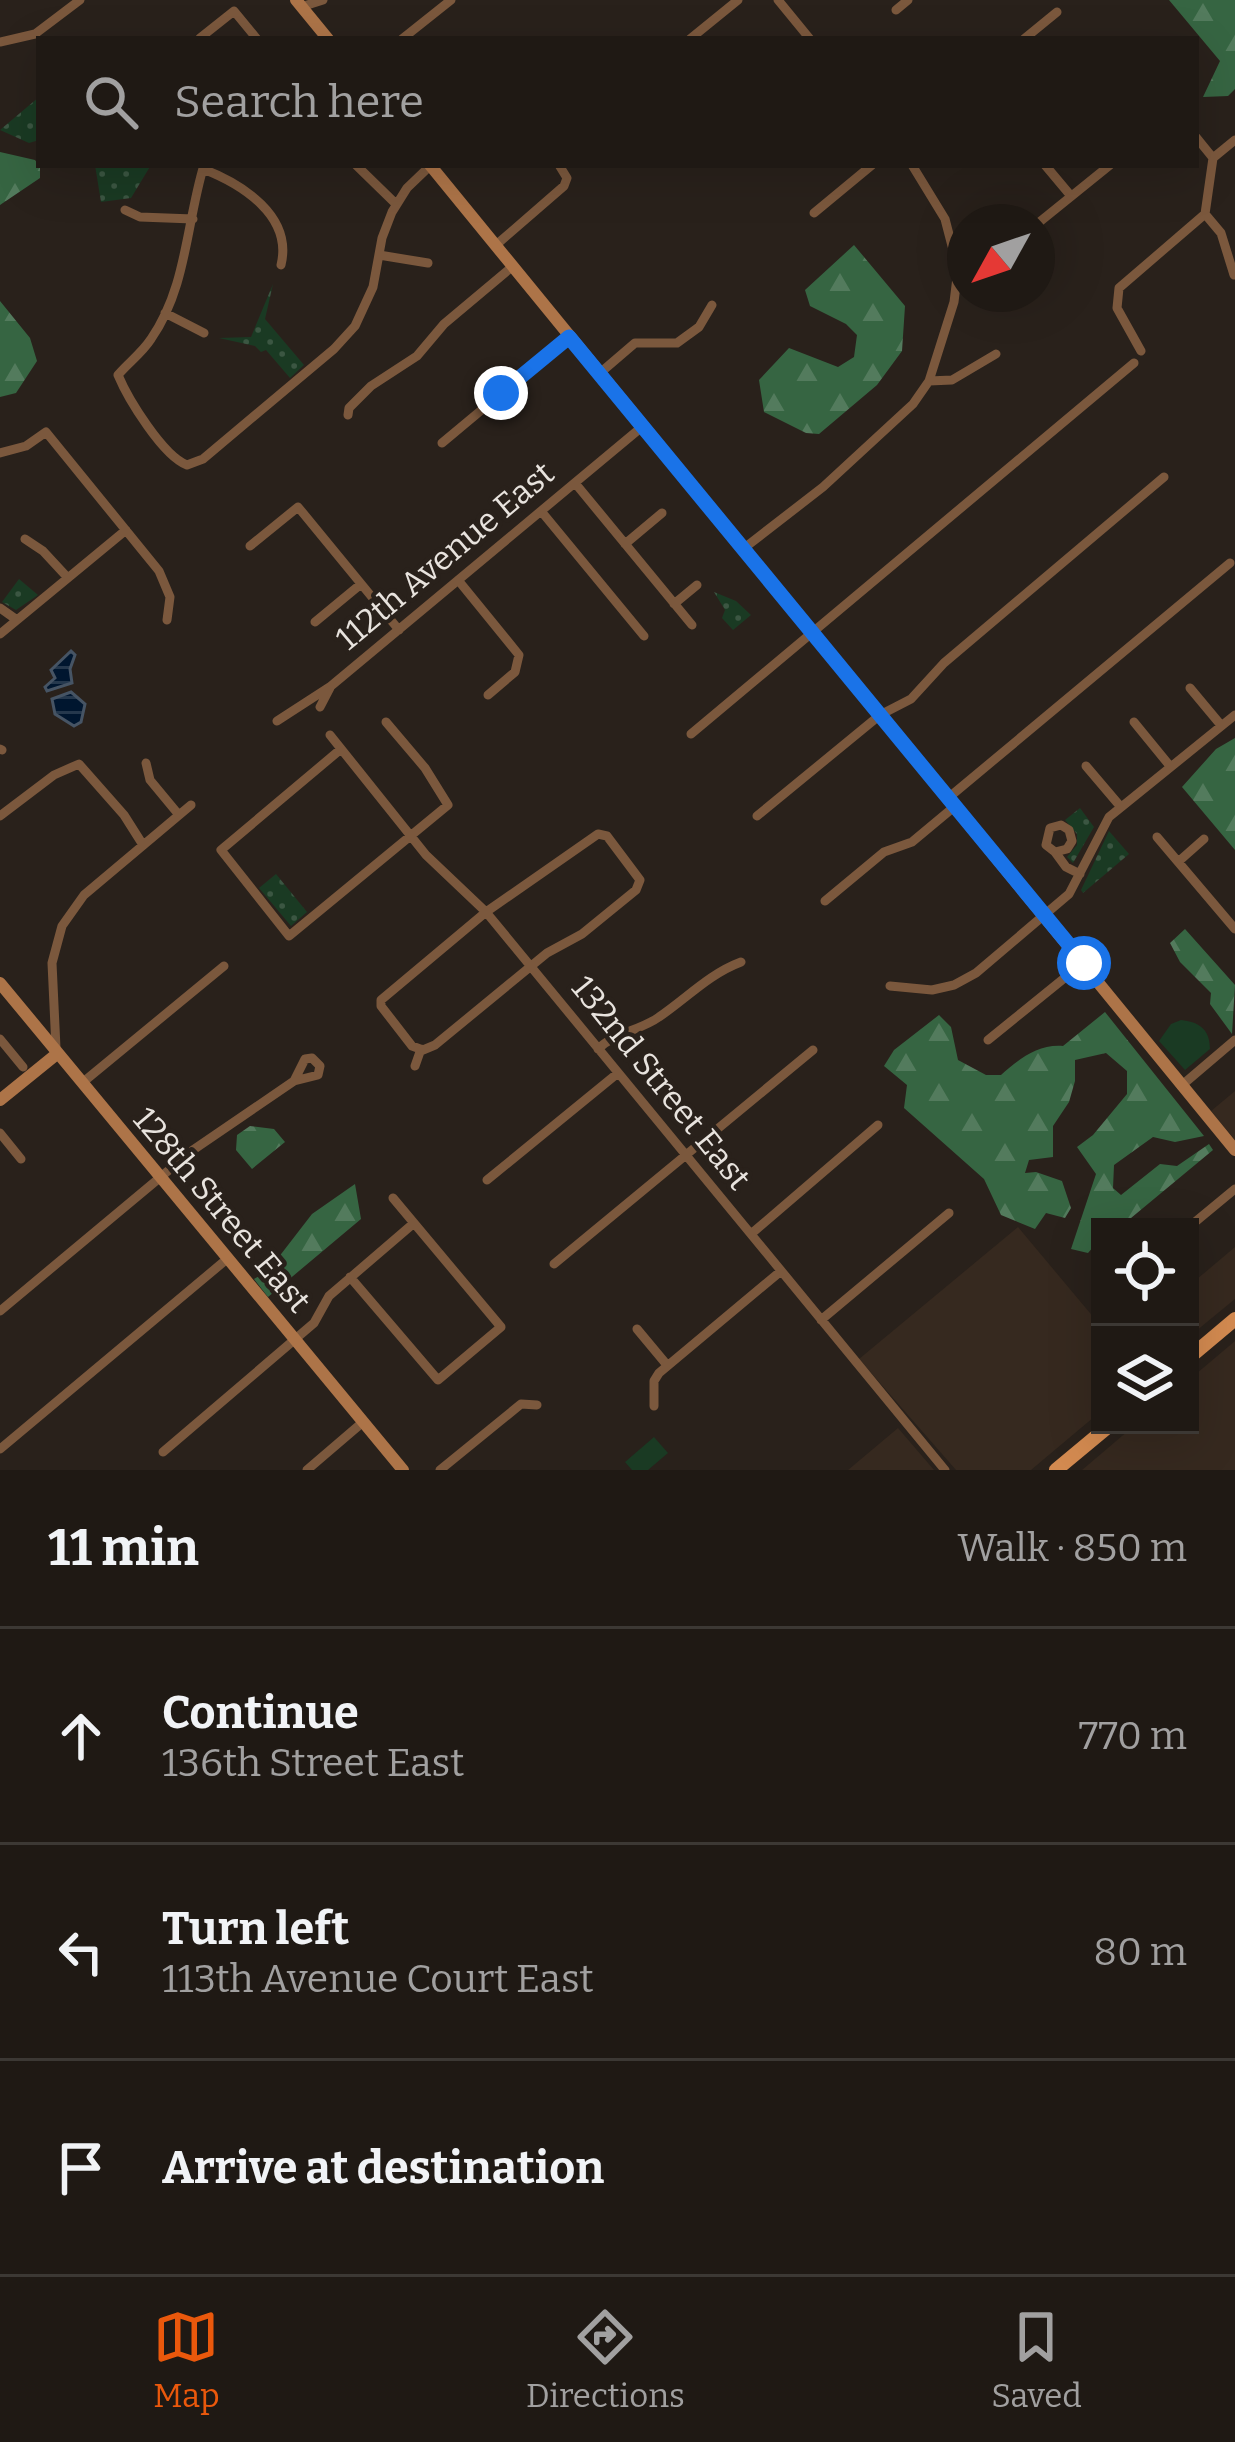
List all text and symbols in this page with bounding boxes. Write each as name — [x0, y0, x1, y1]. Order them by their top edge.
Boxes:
search box — [36, 36, 1199, 168]
icon: search — [78, 69, 144, 135]
text: Search here — [174, 75, 424, 129]
north arrow — [947, 204, 1055, 312]
route end — [474, 366, 528, 420]
street label: 112th Avenue East — [328, 453, 562, 659]
route start — [1057, 936, 1111, 990]
street label: 132nd Street East — [563, 968, 759, 1198]
street label: 128th Street East — [125, 1099, 319, 1321]
map controls — [1091, 1218, 1199, 1434]
button: locate — [1091, 1218, 1199, 1326]
button: layers — [1091, 1326, 1199, 1434]
text: 11 min — [48, 1517, 199, 1579]
text: Walk · 850 m — [958, 1525, 1187, 1571]
text: Continue — [162, 1686, 359, 1740]
icon: ahead — [48, 1703, 114, 1769]
text: 770 m — [1078, 1713, 1187, 1759]
text: 136th Street East — [162, 1740, 464, 1786]
text: Turn left — [162, 1902, 349, 1956]
icon: left — [48, 1919, 114, 1985]
text: 80 m — [1094, 1929, 1187, 1975]
text: 113th Avenue Court East — [162, 1956, 594, 2002]
icon: arrive — [48, 2135, 114, 2201]
text: Arrive at destination — [162, 2141, 604, 2195]
tab: Map — [153, 2304, 220, 2416]
tab: Directions — [526, 2304, 685, 2416]
tab: Saved — [991, 2304, 1082, 2416]

